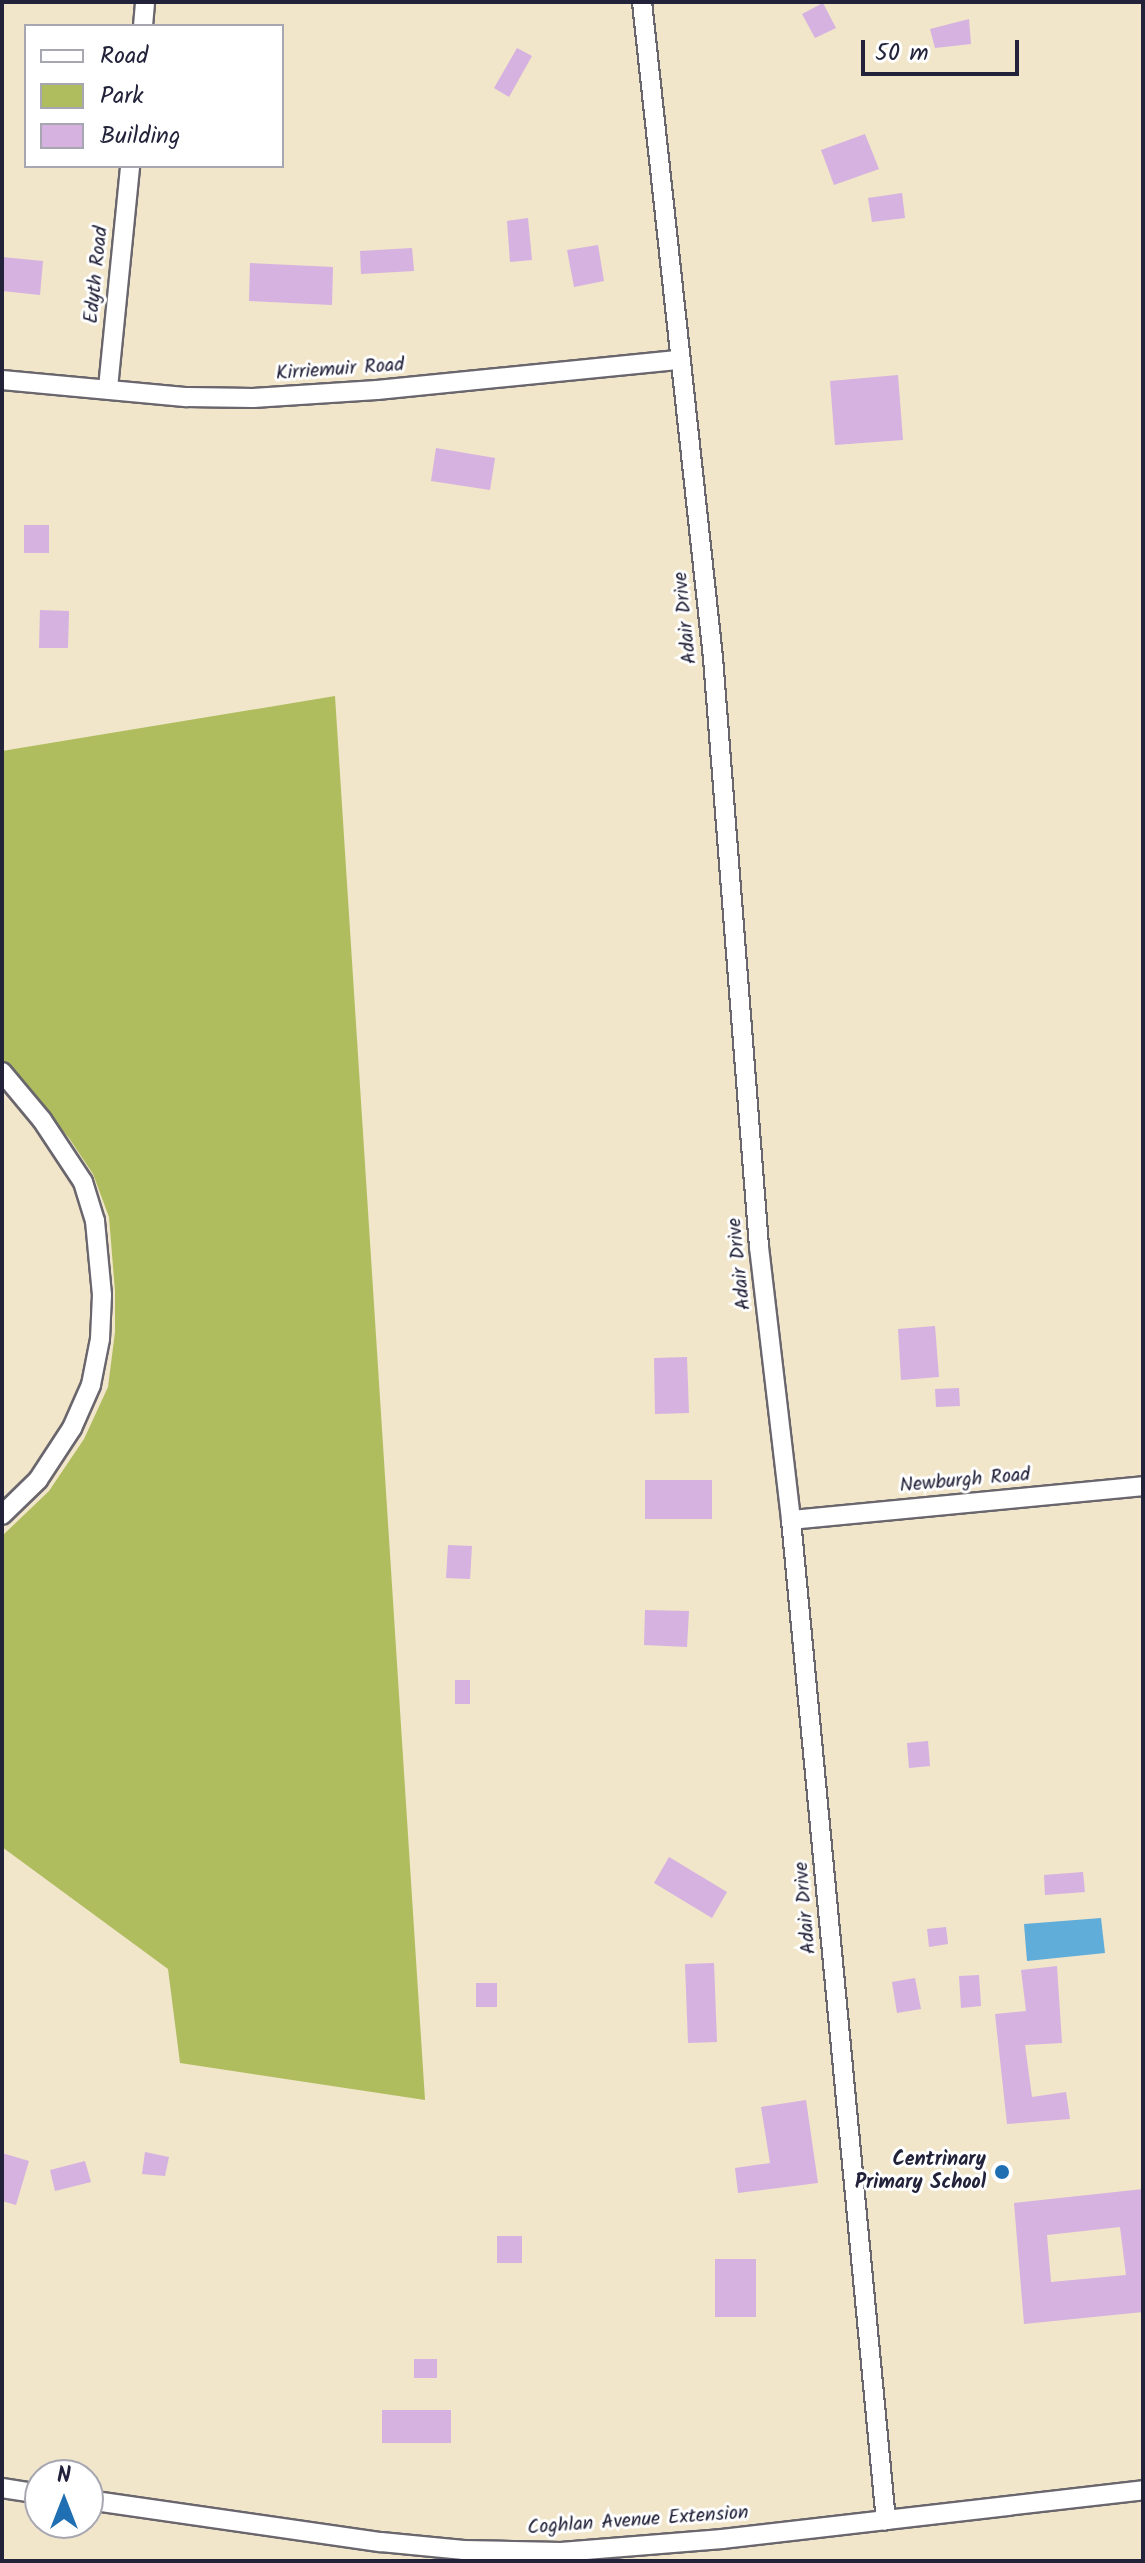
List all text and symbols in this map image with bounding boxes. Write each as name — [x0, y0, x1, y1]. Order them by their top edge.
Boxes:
legend — [24, 24, 284, 168]
scale bar — [865, 24, 1023, 74]
text: 50 m — [875, 34, 929, 73]
text: Road — [100, 37, 148, 76]
text: Park — [100, 77, 144, 116]
text: Building — [100, 117, 180, 156]
street label: Edyth Road — [80, 225, 114, 325]
street label: Kirriemuir Road — [275, 354, 405, 386]
street label: Adair Drive — [669, 571, 703, 665]
street label: Adair Drive — [723, 1217, 757, 1311]
street label: Newburgh Road — [899, 1463, 1031, 1499]
street label: Adair Drive — [790, 1861, 822, 1955]
place label: Centrinary Primary School — [855, 2148, 986, 2195]
marker: Centrinary Primary School — [993, 2163, 1011, 2181]
north arrow — [24, 2459, 104, 2539]
text: N — [57, 2459, 71, 2494]
street label: Coghlan Avenue Extension — [527, 2501, 749, 2541]

